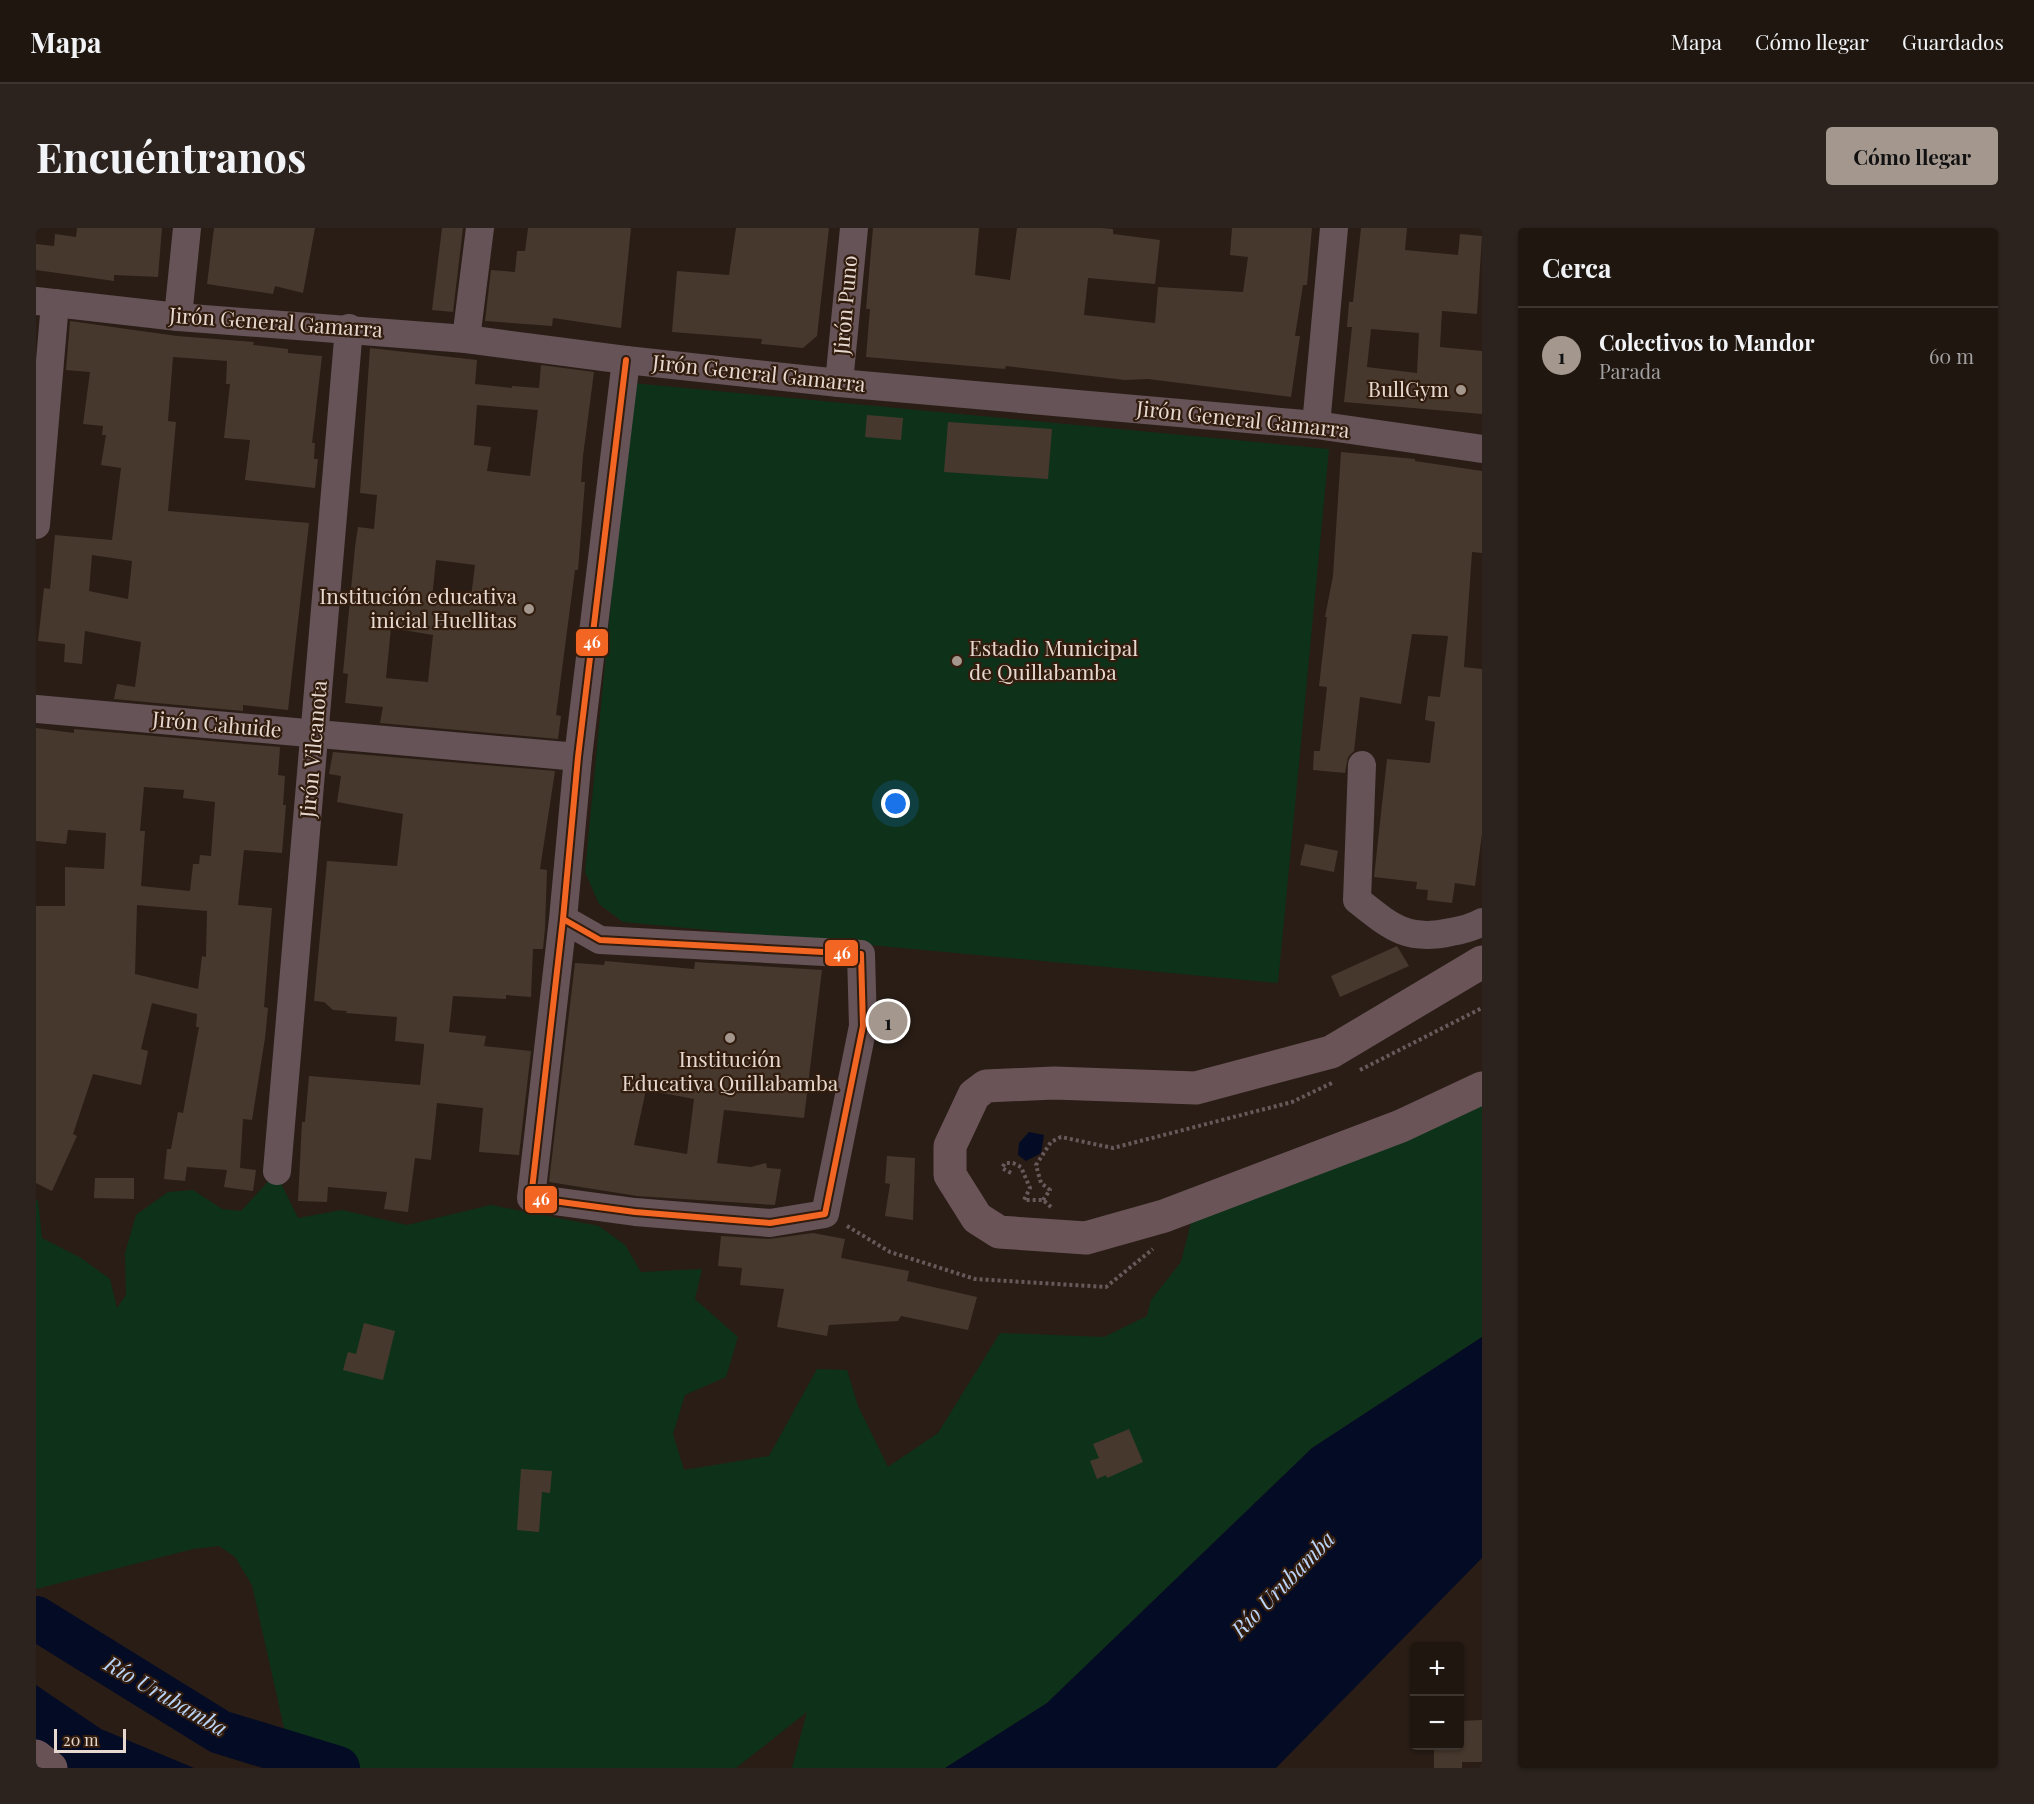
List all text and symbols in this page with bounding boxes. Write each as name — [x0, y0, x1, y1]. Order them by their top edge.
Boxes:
text: Mapa — [30, 23, 102, 60]
text: Mapa — [1671, 27, 1722, 55]
text: Cómo llegar — [1755, 27, 1869, 55]
text: Guardados — [1902, 27, 2004, 55]
button: Cómo llegar — [1826, 127, 1998, 185]
text: Encuéntranos — [36, 128, 306, 184]
text: Cerca — [1542, 250, 1611, 285]
street label: Jirón Puno — [826, 254, 862, 357]
street label: Jirón General Gamarra — [167, 300, 384, 342]
text: Colectivos to Mandor — [1599, 327, 1815, 357]
text: 1 — [1558, 342, 1565, 369]
text: 60 m — [1929, 342, 1974, 369]
street label: Jirón General Gamarra — [650, 347, 868, 397]
text: Parada — [1599, 357, 1661, 384]
place label: BullGym — [1368, 374, 1449, 402]
marker: BullGym — [1454, 383, 1468, 397]
street label: Jirón General Gamarra — [1134, 393, 1352, 443]
place label: Institución educativa inicial Huellitas — [319, 581, 518, 633]
marker: Institución educativa inicial Huellitas — [522, 602, 536, 616]
line badge: 46 — [575, 628, 609, 657]
text: 46 — [583, 631, 601, 652]
place label: Estadio Municipal de Quillabamba — [969, 633, 1138, 685]
marker: Estadio Municipal de Quillabamba — [950, 654, 964, 668]
street label: Jirón Vilcanota — [292, 679, 332, 820]
street label: Jirón Cahuide — [150, 703, 283, 743]
your location — [881, 789, 910, 818]
line badge: 46 — [824, 939, 859, 967]
text: 46 — [833, 942, 851, 963]
pin: 1 — [868, 998, 908, 1044]
marker: Institución Educativa Quillabamba — [723, 1031, 737, 1045]
place label: Institución Educativa Quillabamba — [622, 1044, 839, 1096]
line badge: 46 — [524, 1185, 558, 1214]
text: 46 — [532, 1188, 550, 1209]
water label: Río Urubamba — [1223, 1523, 1341, 1644]
map controls — [1410, 1642, 1464, 1750]
button: + — [1410, 1642, 1464, 1696]
water label: Río Urubamba — [99, 1647, 233, 1742]
button: − — [1410, 1696, 1464, 1750]
scale bar — [54, 1726, 126, 1754]
text: 20 m — [63, 1729, 98, 1750]

